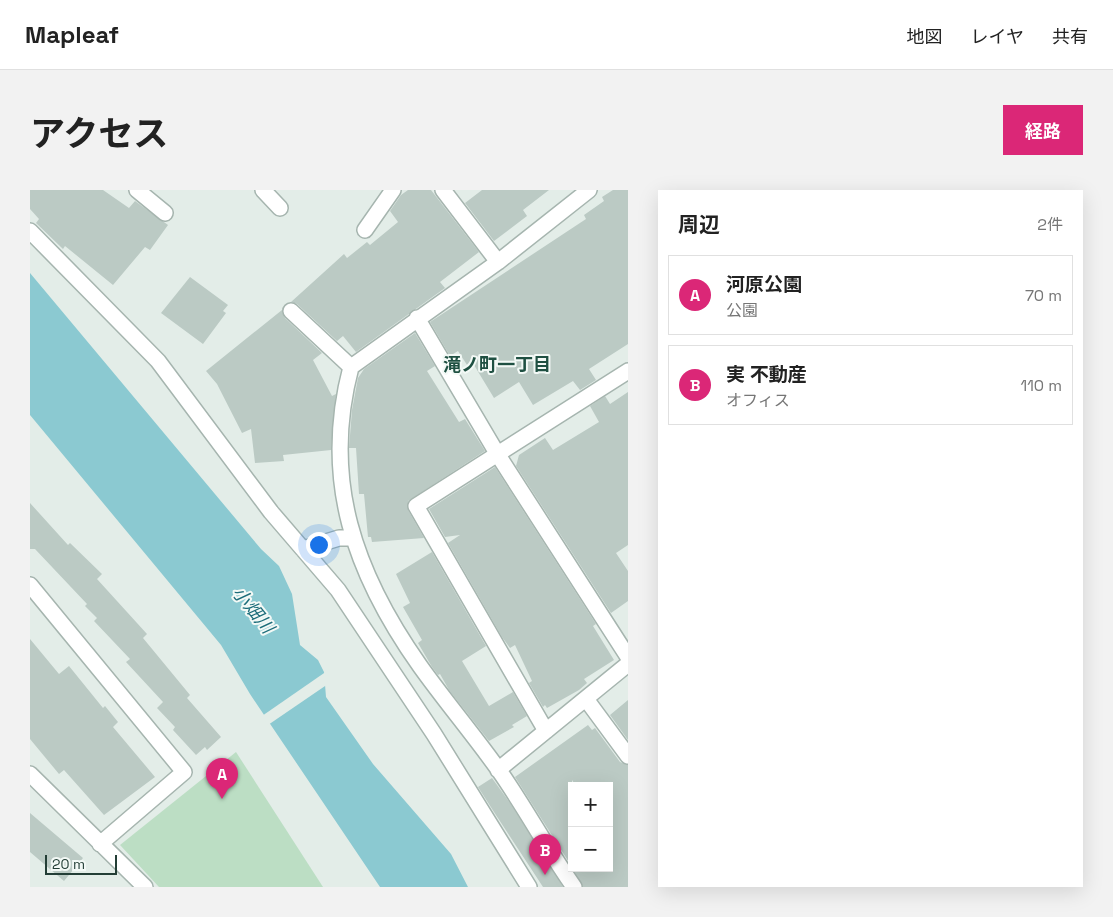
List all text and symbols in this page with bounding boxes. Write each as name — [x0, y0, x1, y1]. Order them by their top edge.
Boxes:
text: Mapleaf — [25, 19, 119, 50]
text: 地図 — [907, 25, 943, 48]
text: レイヤ — [971, 25, 1024, 48]
text: 共有 — [1052, 25, 1088, 48]
button: 経路 — [1003, 105, 1083, 155]
text: アクセス — [30, 112, 168, 156]
text: 周辺 — [678, 211, 720, 238]
text: 2件 — [1037, 214, 1063, 235]
text: 河原公園 — [726, 272, 802, 297]
text: A — [690, 285, 700, 306]
text: 70 m — [1025, 285, 1062, 306]
text: 公園 — [726, 300, 758, 321]
district label: 滝ノ町一丁目 — [443, 353, 551, 376]
text: 実 不動産 — [726, 362, 807, 387]
text: B — [690, 375, 700, 396]
text: 110 m — [1020, 375, 1062, 396]
text: オフィス — [726, 390, 790, 411]
your location — [306, 532, 332, 558]
water label: 小畑川 — [227, 581, 281, 639]
pin: A — [206, 758, 238, 799]
map controls — [568, 782, 613, 872]
button: + — [568, 782, 613, 827]
button: − — [568, 827, 613, 872]
pin: B — [529, 834, 561, 875]
scale bar — [45, 852, 118, 875]
text: 20 m — [52, 855, 85, 873]

